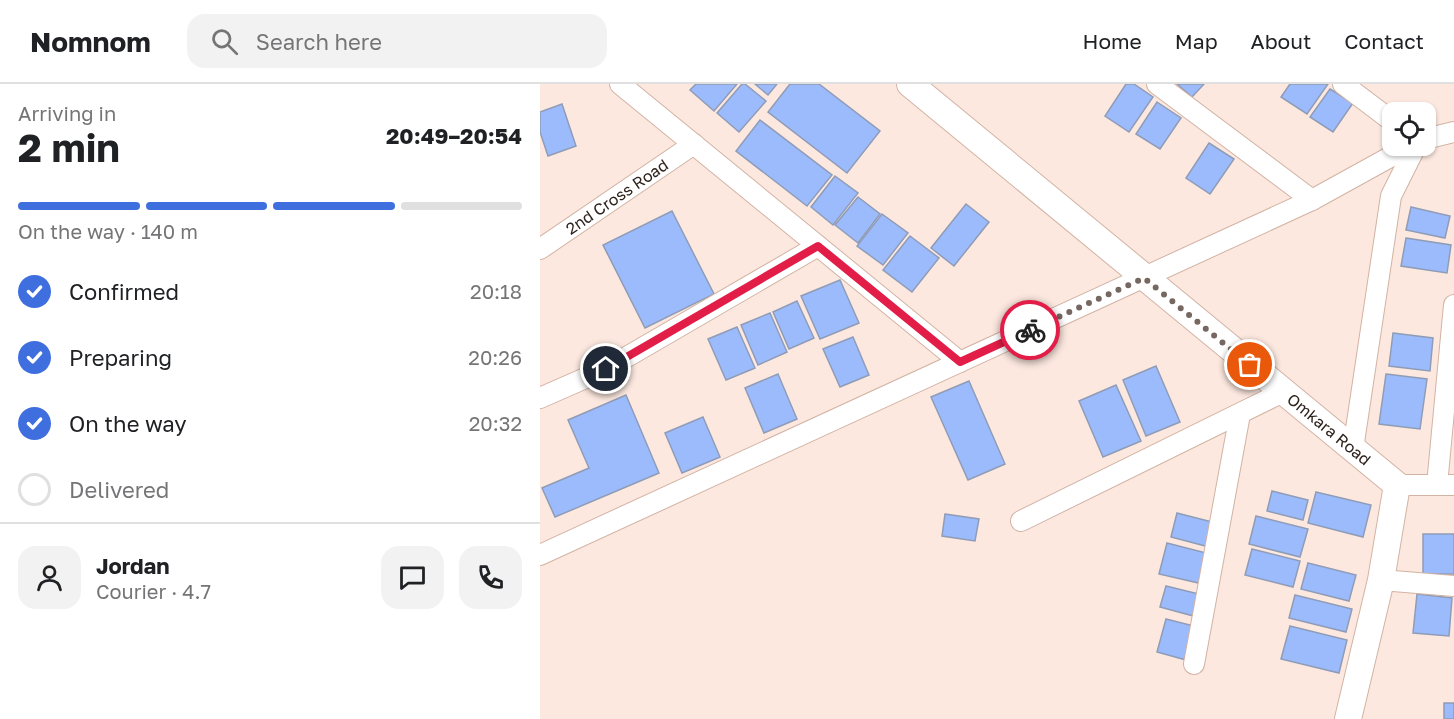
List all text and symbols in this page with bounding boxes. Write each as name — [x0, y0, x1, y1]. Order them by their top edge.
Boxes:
search box — [187, 14, 607, 68]
text: Nomnom — [30, 25, 151, 58]
icon: search — [208, 25, 241, 58]
text: Search here — [256, 28, 382, 55]
text: Home — [1082, 28, 1142, 54]
text: Map — [1175, 28, 1218, 54]
text: About — [1251, 28, 1311, 54]
text: Contact — [1344, 28, 1424, 54]
text: Arriving in — [18, 101, 116, 125]
map controls — [1382, 102, 1436, 156]
button: locate — [1382, 102, 1436, 156]
text: 20:49–20:54 — [386, 122, 522, 149]
text: 2 min — [18, 124, 120, 171]
street label: 2nd Cross Road — [562, 155, 672, 239]
text: On the way · 140 m — [18, 219, 198, 243]
icon: check — [18, 275, 51, 308]
text: Confirmed — [69, 278, 179, 305]
text: 20:18 — [470, 279, 522, 303]
courier — [1000, 300, 1060, 360]
icon: bike — [1014, 314, 1047, 347]
pin — [1224, 339, 1275, 390]
icon: check — [18, 341, 51, 374]
pin — [580, 343, 631, 394]
text: Preparing — [69, 344, 172, 371]
text: 20:26 — [468, 345, 522, 369]
icon: bag — [1233, 348, 1266, 381]
icon: home — [589, 352, 622, 385]
street label: Omkara Road — [1283, 389, 1375, 469]
icon: check — [18, 407, 51, 440]
text: On the way — [69, 410, 187, 437]
text: 20:32 — [469, 411, 522, 435]
text: Delivered — [69, 476, 169, 503]
button: person — [18, 546, 81, 609]
button: chat — [381, 546, 444, 609]
button: phone — [459, 546, 522, 609]
text: Jordan — [96, 552, 170, 579]
text: Courier · 4.7 — [96, 579, 211, 603]

